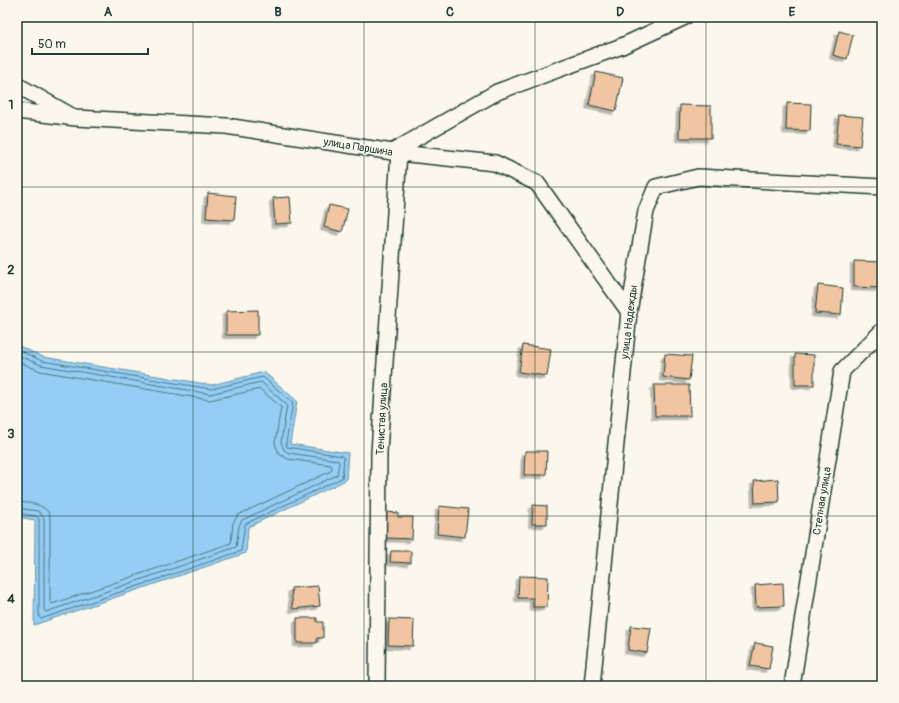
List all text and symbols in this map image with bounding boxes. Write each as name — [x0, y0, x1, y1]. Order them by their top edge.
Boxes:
text: A — [104, 4, 113, 20]
text: B — [274, 4, 282, 20]
text: C — [446, 4, 454, 20]
text: D — [616, 4, 624, 20]
text: E — [789, 4, 796, 20]
scale bar — [32, 30, 148, 56]
text: 50 m — [38, 37, 66, 52]
text: 1 — [8, 97, 14, 113]
street label: улица Паршина — [321, 135, 394, 159]
text: 2 — [7, 262, 15, 278]
street label: улица Надежды — [618, 284, 640, 361]
street label: Тенистая улица — [374, 382, 390, 456]
text: 3 — [7, 426, 15, 442]
street label: Степная улица — [810, 466, 834, 536]
text: 4 — [7, 591, 15, 607]

